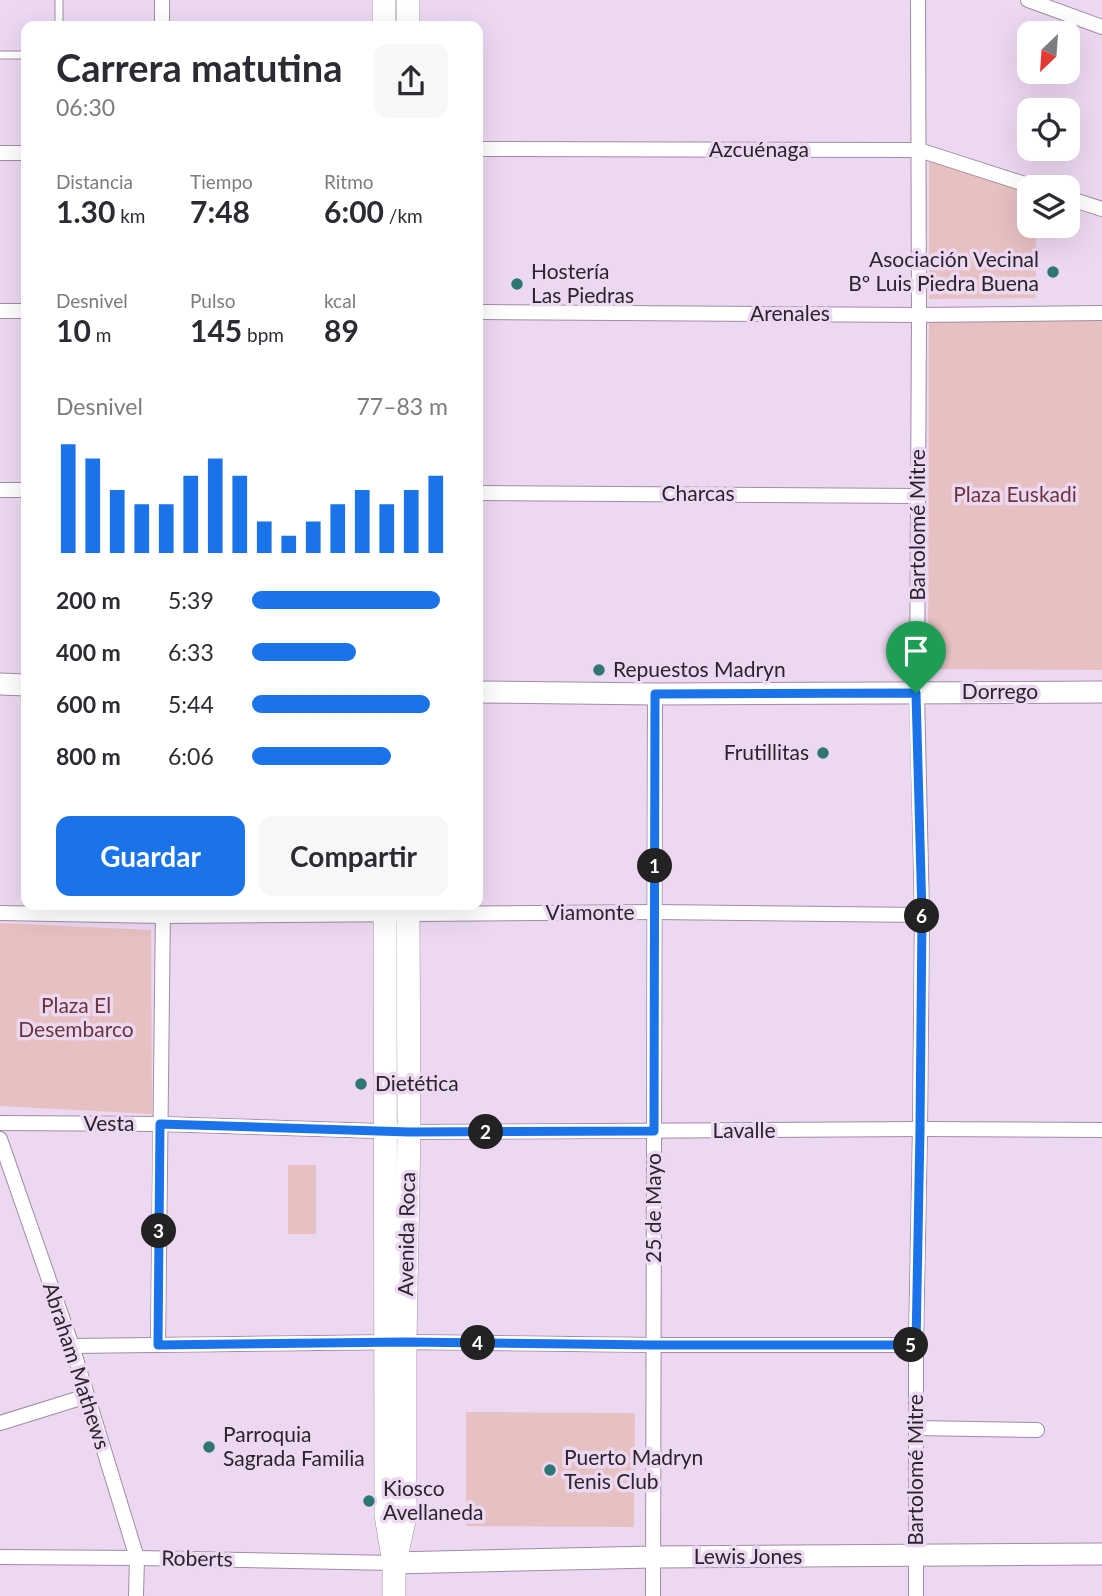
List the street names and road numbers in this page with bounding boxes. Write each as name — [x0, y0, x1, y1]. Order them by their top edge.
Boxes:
street label: Azcuénaga — [709, 136, 809, 161]
street label: Arenales — [750, 300, 830, 325]
street label: Bartolomé Mitre — [904, 449, 929, 601]
street label: Charcas — [662, 480, 734, 505]
street label: Dorrego — [962, 678, 1038, 703]
street label: Viamonte — [545, 899, 635, 924]
street label: Vesta — [84, 1110, 134, 1135]
street label: Lavalle — [712, 1117, 776, 1142]
street label: 25 de Mayo — [640, 1153, 665, 1263]
street label: Avenida Roca — [392, 1172, 419, 1296]
street label: Abraham Mathews — [39, 1279, 116, 1452]
street label: Bartolomé Mitre — [902, 1394, 927, 1546]
street label: Lewis Jones — [694, 1543, 802, 1568]
street label: Roberts — [161, 1544, 233, 1571]

